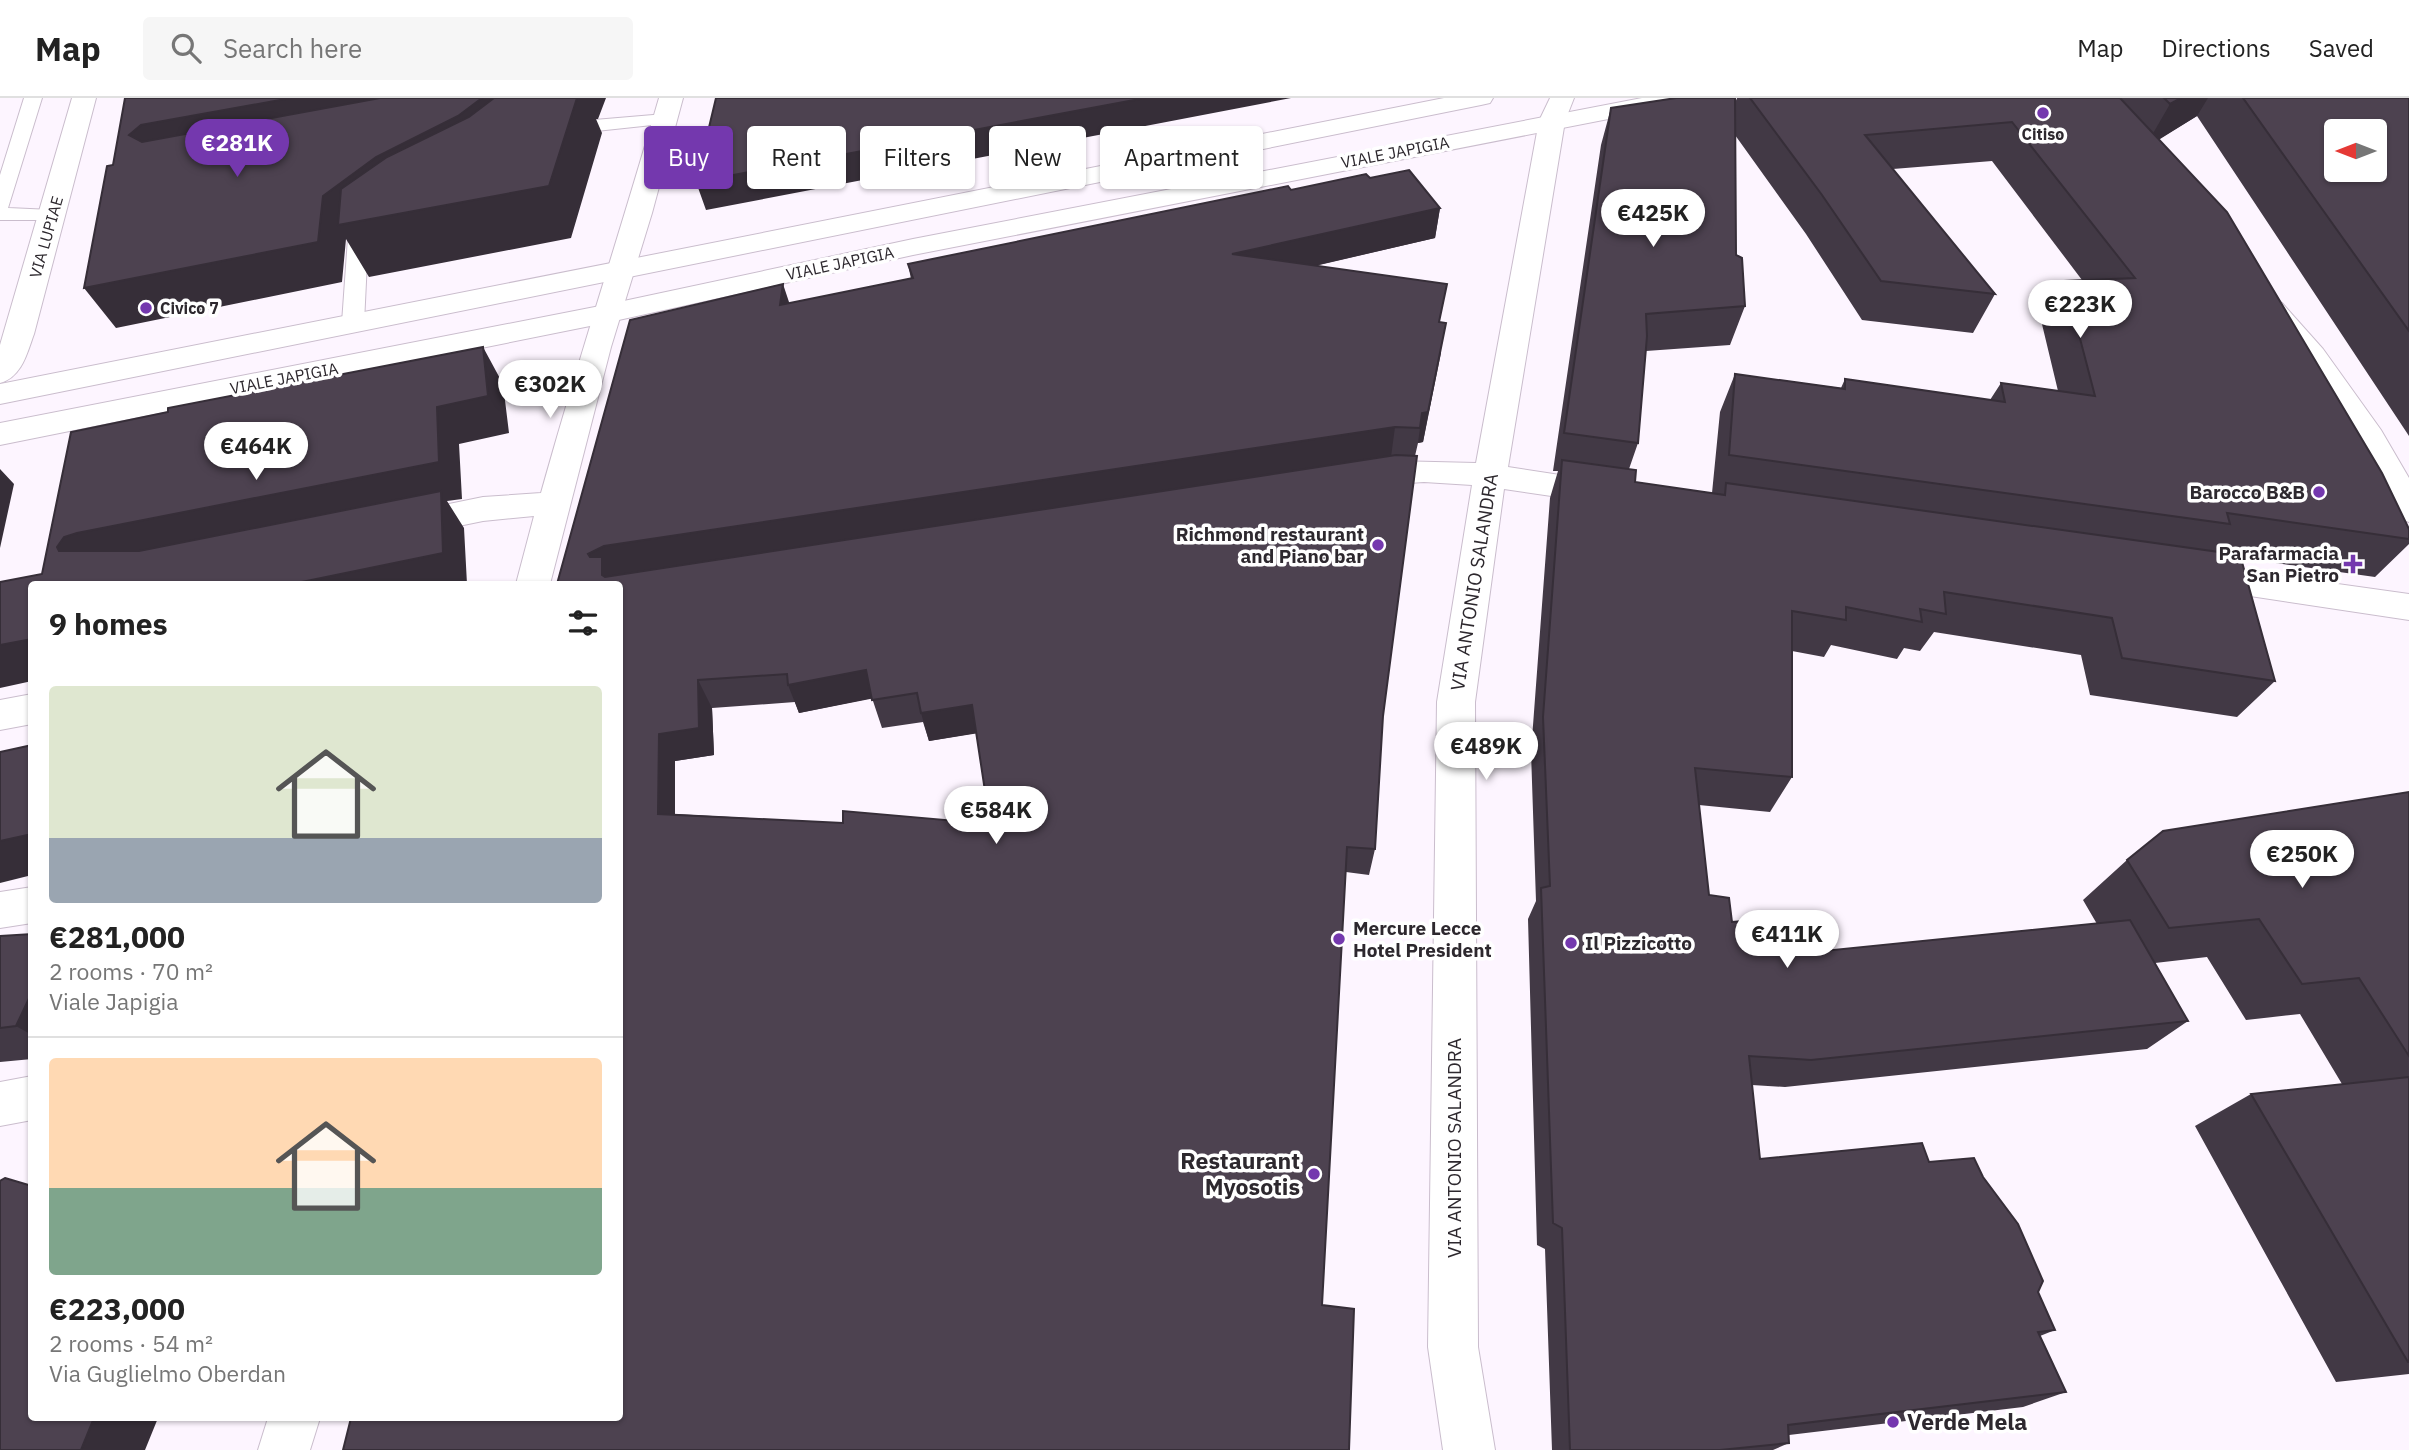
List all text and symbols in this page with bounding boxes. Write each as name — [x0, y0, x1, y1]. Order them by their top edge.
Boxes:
search box — [143, 17, 633, 80]
text: Map — [35, 27, 101, 70]
icon: search — [167, 29, 205, 67]
text: Search here — [223, 31, 362, 65]
text: Map — [2077, 32, 2123, 64]
text: Directions — [2161, 32, 2271, 64]
text: Saved — [2309, 32, 2374, 64]
marker: Citiso — [2035, 105, 2051, 121]
north arrow — [2324, 119, 2387, 182]
map controls — [2324, 119, 2387, 182]
pin: €281K — [188, 120, 286, 179]
place label: Citiso — [2022, 124, 2064, 144]
chip: Buy — [644, 126, 733, 189]
chip: Rent — [747, 126, 846, 189]
chip: Filters — [860, 126, 975, 189]
chip: New — [989, 126, 1086, 189]
chip: Apartment — [1100, 126, 1263, 189]
text: €281K — [201, 127, 273, 157]
street label: VIALE JAPIGIA — [1339, 132, 1451, 172]
pin: €425K — [1604, 190, 1702, 249]
street label: VIA LUPIAE — [25, 194, 67, 280]
text: €425K — [1617, 197, 1689, 227]
street label: VIALE JAPIGIA — [784, 242, 896, 284]
pin: €223K — [2031, 280, 2129, 340]
text: €223K — [2044, 288, 2116, 318]
place label: Civico 7 — [160, 298, 219, 318]
marker: Civico 7 — [138, 300, 154, 316]
street label: VIALE JAPIGIA — [228, 358, 340, 398]
pin: €302K — [501, 360, 599, 420]
text: €302K — [514, 368, 586, 398]
pin: €464K — [207, 422, 305, 482]
text: €464K — [220, 430, 292, 460]
street label: VIA ANTONIO SALANDRA — [1445, 471, 1503, 693]
place label: Barocco B&B — [2190, 480, 2305, 504]
marker: Barocco B&B — [2311, 484, 2327, 500]
place label: Richmond restaurant and Piano bar — [1176, 522, 1364, 568]
marker: Richmond restaurant and Piano bar — [1370, 537, 1386, 553]
place label: Parafarmacia San Pietro — [2219, 541, 2339, 587]
marker: Parafarmacia San Pietro — [2345, 556, 2361, 572]
text: 9 homes — [49, 604, 168, 643]
icon: filters — [564, 604, 602, 642]
pin: €489K — [1437, 722, 1535, 782]
text: €489K — [1450, 730, 1522, 760]
icon: home — [263, 731, 389, 857]
pin: €584K — [947, 786, 1045, 846]
text: €584K — [960, 794, 1032, 824]
pin: €250K — [2253, 830, 2351, 890]
text: €250K — [2266, 838, 2338, 868]
pin: €411K — [1738, 910, 1836, 970]
place label: Mercure Lecce Hotel President — [1353, 916, 1492, 962]
text: €281,000 — [49, 917, 185, 956]
text: €411K — [1751, 918, 1823, 948]
marker: Mercure Lecce Hotel President — [1331, 931, 1347, 947]
place label: Il Pizzicotto — [1585, 931, 1692, 955]
marker: Il Pizzicotto — [1563, 935, 1579, 951]
text: 2 rooms · 70 m² — [49, 956, 213, 986]
text: Viale Japigia — [49, 986, 179, 1016]
street label: VIA ANTONIO SALANDRA — [1442, 1038, 1466, 1258]
icon: home — [263, 1103, 389, 1229]
place label: Restaurant Myosotis — [1180, 1145, 1300, 1201]
marker: Restaurant Myosotis — [1306, 1166, 1322, 1182]
text: €223,000 — [49, 1289, 185, 1328]
text: 2 rooms · 54 m² — [49, 1328, 213, 1358]
text: Via Guglielmo Oberdan — [49, 1358, 286, 1388]
place label: Verde Mela — [1907, 1406, 2027, 1436]
marker: Verde Mela — [1885, 1414, 1901, 1430]

